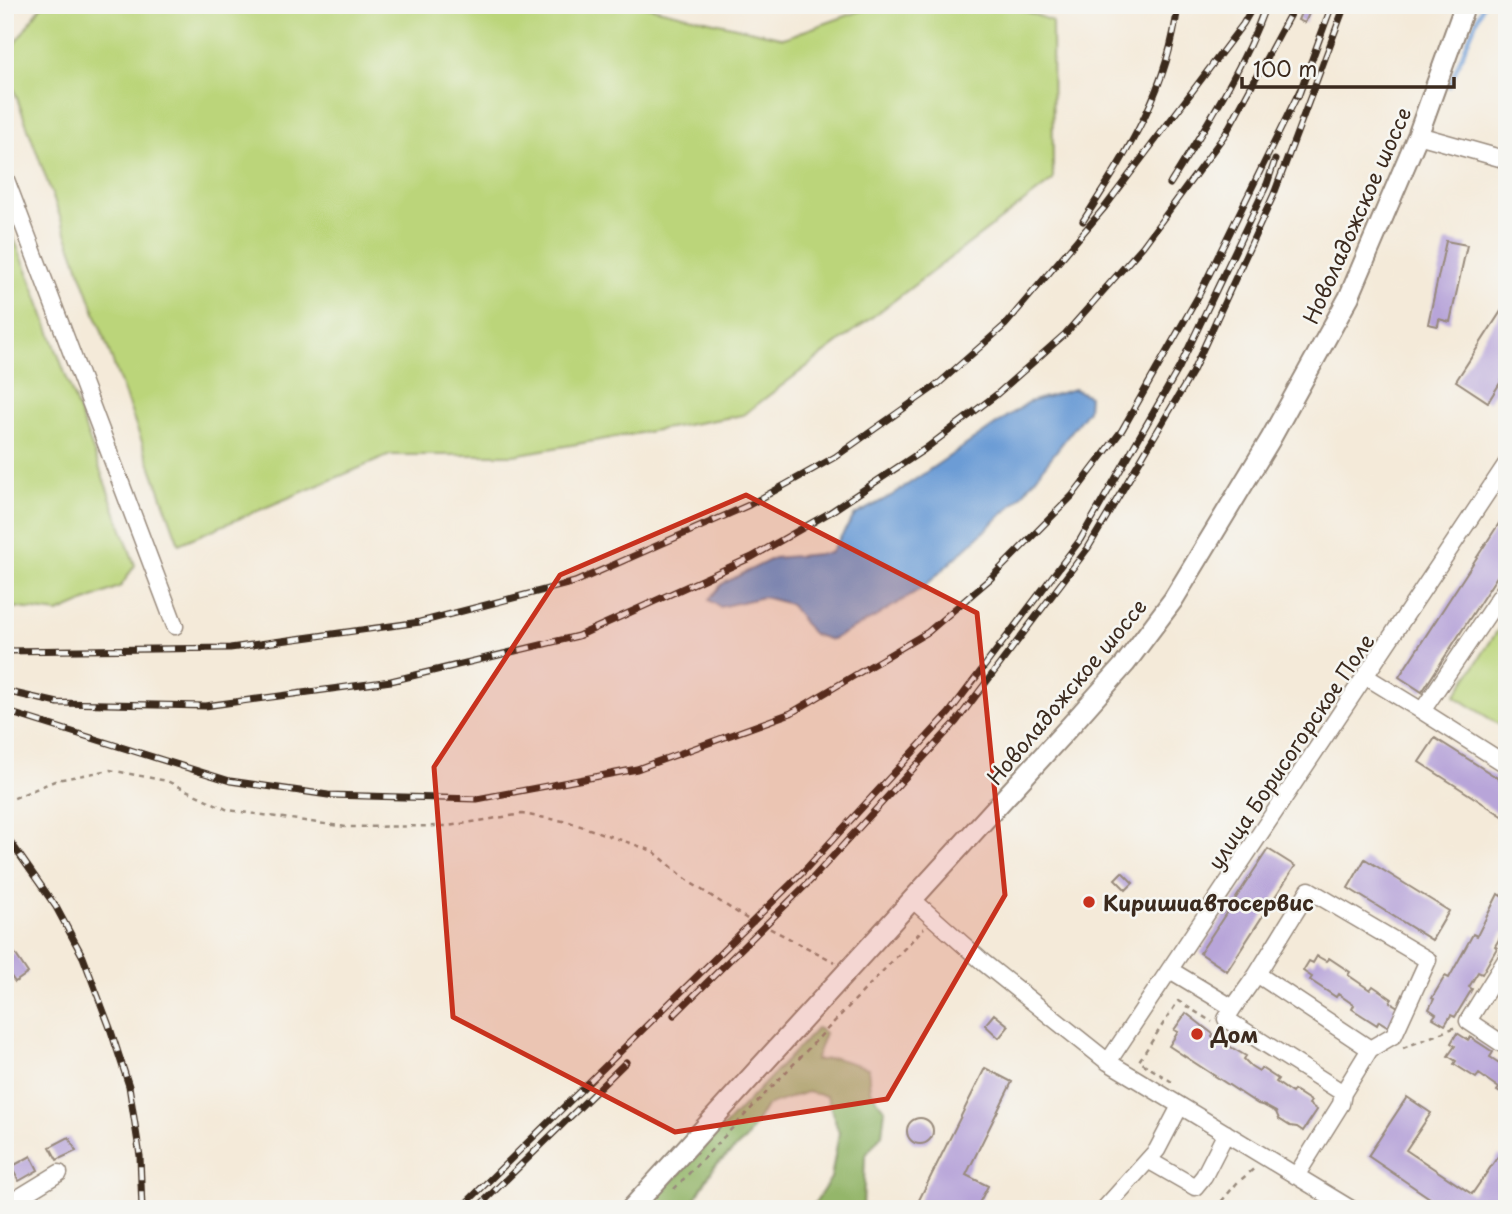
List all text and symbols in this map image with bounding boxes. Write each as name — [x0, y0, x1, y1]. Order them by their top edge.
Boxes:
scale bar — [1242, 46, 1454, 90]
text: 100 m — [1253, 52, 1317, 84]
street label: Новоладожское шоссе — [1294, 101, 1418, 329]
street label: Новоладожское шоссе — [978, 591, 1154, 791]
street label: улица Борисогорское Поле — [1199, 627, 1381, 875]
place label: Киришиавтосервис — [1103, 886, 1314, 918]
marker: Киришиавтосервис — [1081, 894, 1097, 910]
place label: Дом — [1210, 1018, 1258, 1050]
marker: Дом — [1189, 1026, 1205, 1042]

